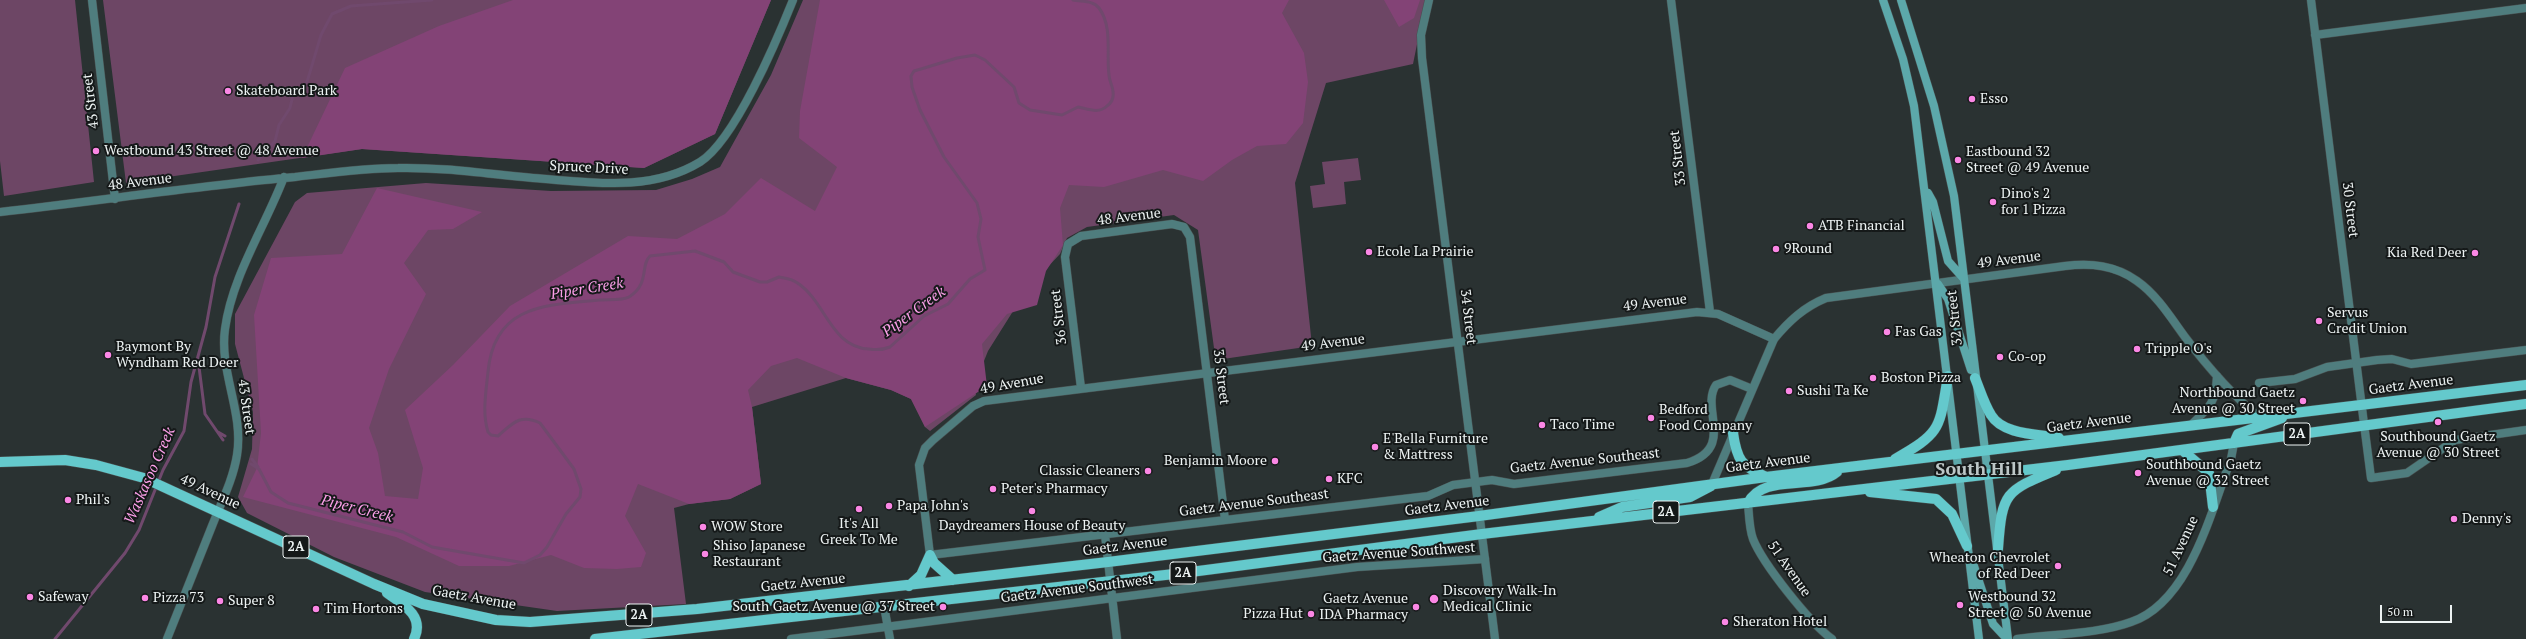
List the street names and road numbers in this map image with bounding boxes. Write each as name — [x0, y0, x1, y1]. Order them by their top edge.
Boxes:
street label: 43 Street — [79, 72, 103, 130]
street label: 33 Street — [1666, 129, 1690, 187]
street label: Spruce Drive — [549, 158, 629, 178]
street label: 48 Avenue — [107, 170, 173, 194]
street label: 30 Street — [2338, 181, 2362, 239]
street label: 48 Avenue — [1096, 205, 1162, 229]
street label: 49 Avenue — [1976, 248, 2042, 272]
street label: 36 Street — [1047, 288, 1071, 346]
street label: 34 Street — [1456, 288, 1480, 346]
street label: 32 Street — [1944, 289, 1966, 347]
street label: 49 Avenue — [1622, 291, 1688, 315]
street label: 49 Avenue — [1300, 331, 1366, 355]
street label: 35 Street — [1209, 348, 1233, 406]
street label: 49 Avenue — [979, 370, 1045, 398]
street label: Gaetz Avenue — [2368, 371, 2454, 399]
street label: 43 Street — [234, 378, 258, 436]
street label: Gaetz Avenue — [2046, 409, 2132, 437]
road number: 2A — [2284, 423, 2310, 445]
street label: Gaetz Avenue Southeast — [1509, 445, 1661, 477]
street label: Gaetz Avenue — [1725, 449, 1811, 477]
street label: 49 Avenue — [177, 471, 243, 513]
street label: Gaetz Avenue Southeast — [1178, 485, 1330, 521]
street label: Gaetz Avenue — [1404, 492, 1490, 520]
road number: 2A — [1653, 501, 1679, 523]
street label: 51 Avenue — [2160, 513, 2202, 579]
street label: Gaetz Avenue — [1082, 532, 1168, 560]
road number: 2A — [283, 536, 309, 558]
street label: 51 Avenue — [1764, 538, 1814, 600]
street label: Gaetz Avenue Southwest — [1322, 539, 1476, 567]
road number: 2A — [1170, 562, 1196, 584]
street label: Gaetz Avenue — [760, 570, 846, 596]
street label: Gaetz Avenue Southwest — [1000, 571, 1154, 607]
street label: Gaetz Avenue — [431, 582, 517, 614]
road number: 2A — [626, 604, 652, 626]

